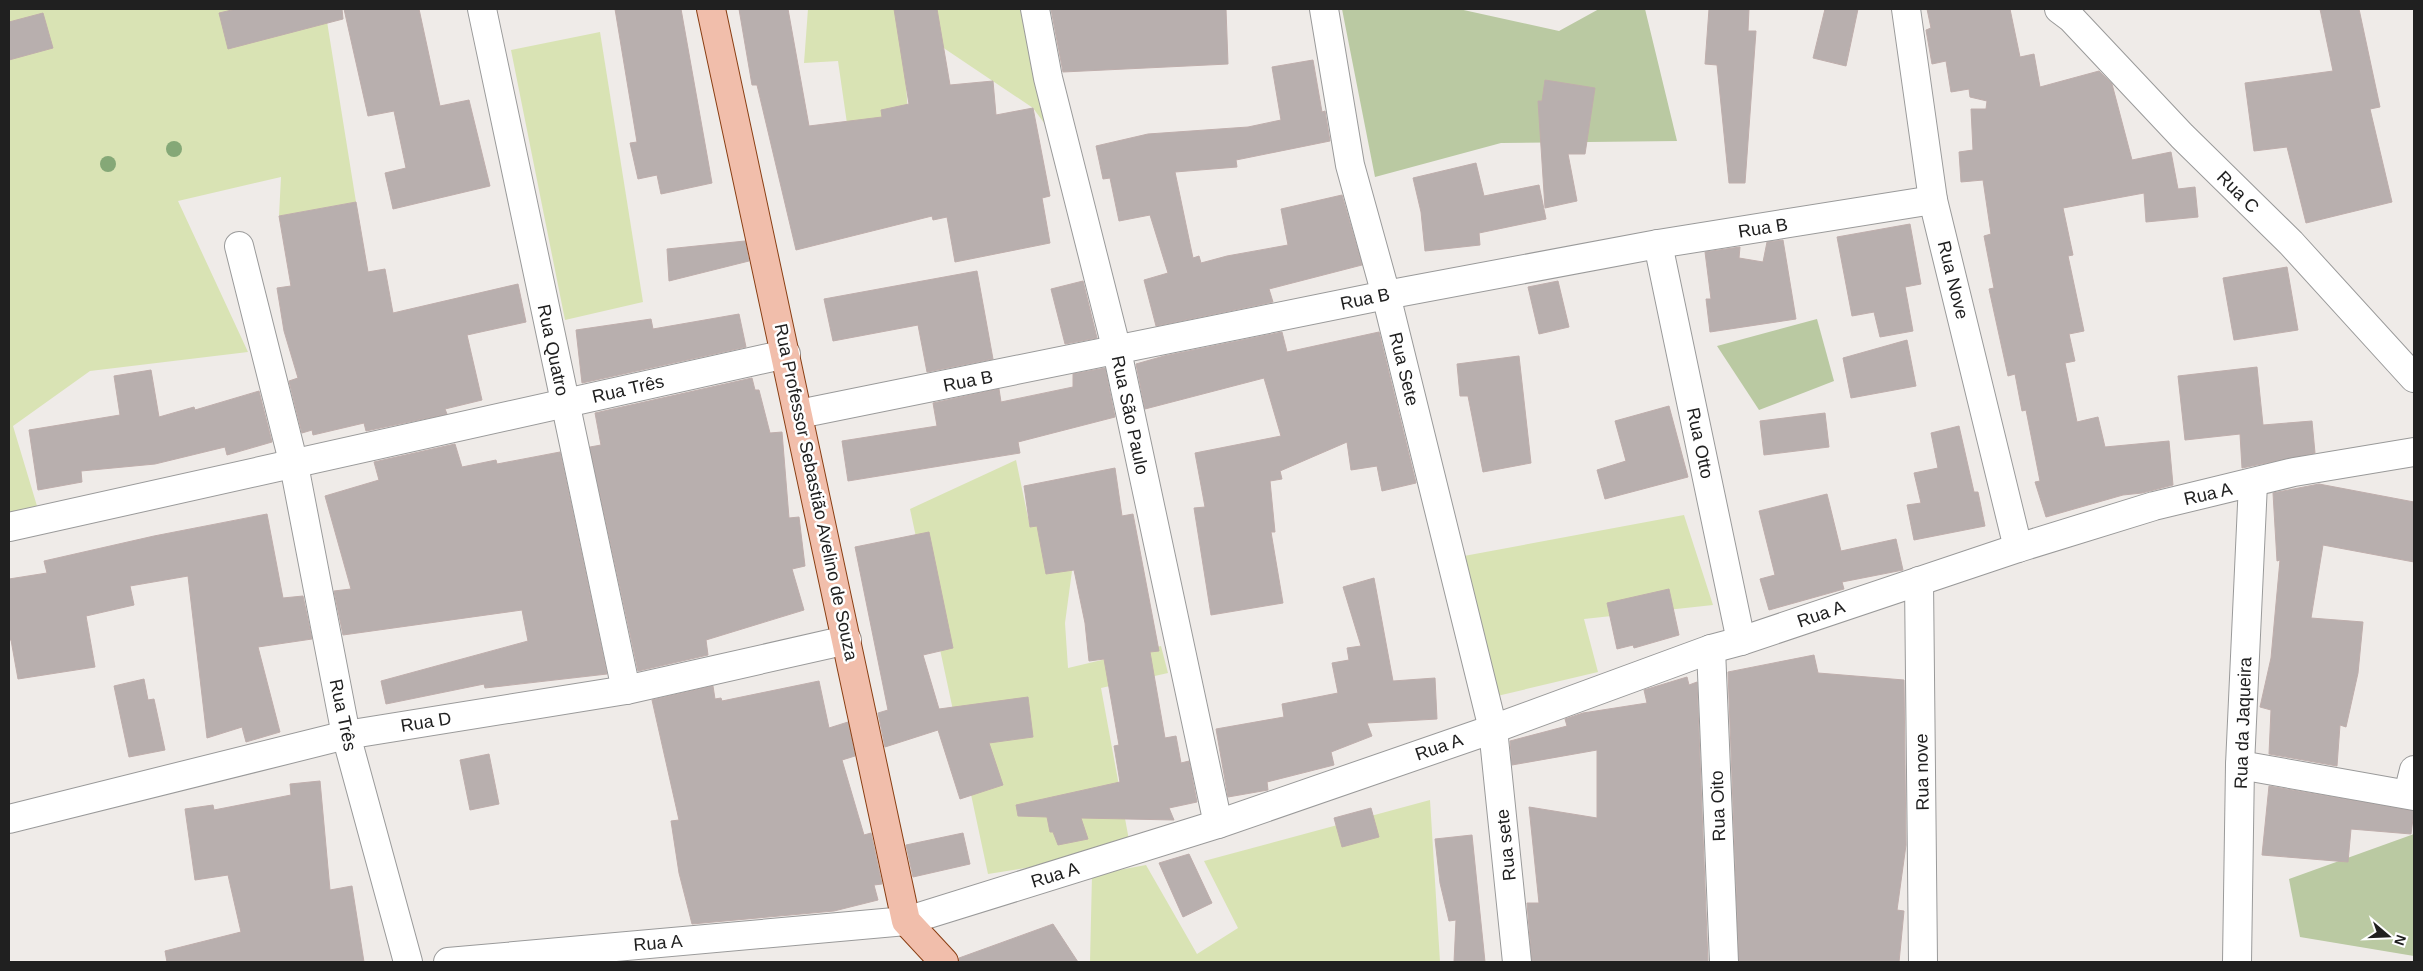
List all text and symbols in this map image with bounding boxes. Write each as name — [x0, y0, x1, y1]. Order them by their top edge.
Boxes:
street label: Rua C — [2213, 167, 2263, 217]
street label: Rua B — [1737, 214, 1789, 242]
street label: Rua Nove — [1934, 239, 1972, 321]
street label: Rua B — [1338, 284, 1392, 314]
street label: Rua Quatro — [534, 302, 572, 398]
street label: Rua Professor Sebastião Avelino de Souza — [770, 322, 862, 663]
street label: Rua Sete — [1385, 330, 1423, 408]
street label: Rua São Paulo — [1108, 354, 1152, 476]
street label: Rua B — [942, 366, 994, 396]
street label: Rua Três — [590, 371, 666, 407]
street label: Rua Otto — [1683, 406, 1717, 480]
street label: Rua A — [2182, 479, 2234, 509]
street label: Rua A — [1795, 597, 1847, 631]
street label: Rua da Jaqueira — [2231, 656, 2255, 789]
street label: Rua Três — [326, 677, 360, 753]
street label: Rua D — [399, 708, 453, 736]
street label: Rua A — [1413, 730, 1465, 764]
street label: Rua nove — [1911, 733, 1933, 811]
street label: Rua Oito — [1707, 770, 1729, 842]
street label: Rua sete — [1492, 808, 1520, 882]
street label: Rua A — [1029, 858, 1081, 892]
north arrow — [2363, 911, 2413, 961]
street label: Rua A — [633, 931, 683, 955]
text: N — [2391, 933, 2410, 948]

